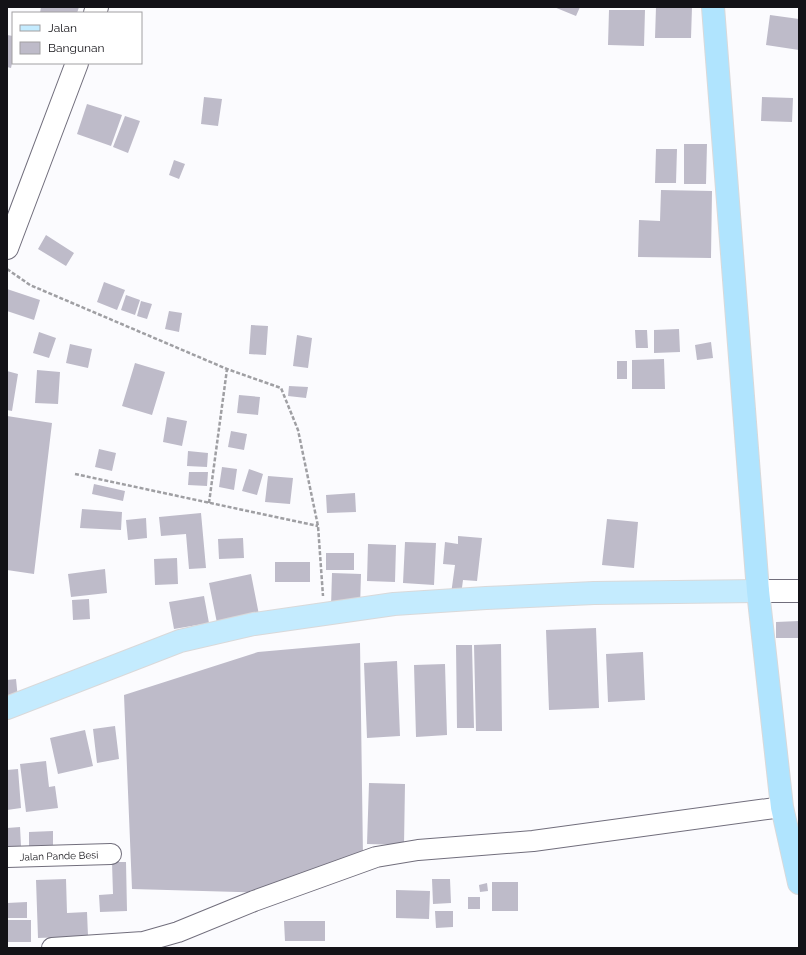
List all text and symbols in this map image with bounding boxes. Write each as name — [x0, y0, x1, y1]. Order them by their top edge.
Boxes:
legend — [12, 12, 142, 64]
text: Jalan — [48, 21, 77, 35]
text: Bangunan — [48, 41, 105, 55]
street label: Jalan Pande Besi — [20, 849, 98, 862]

